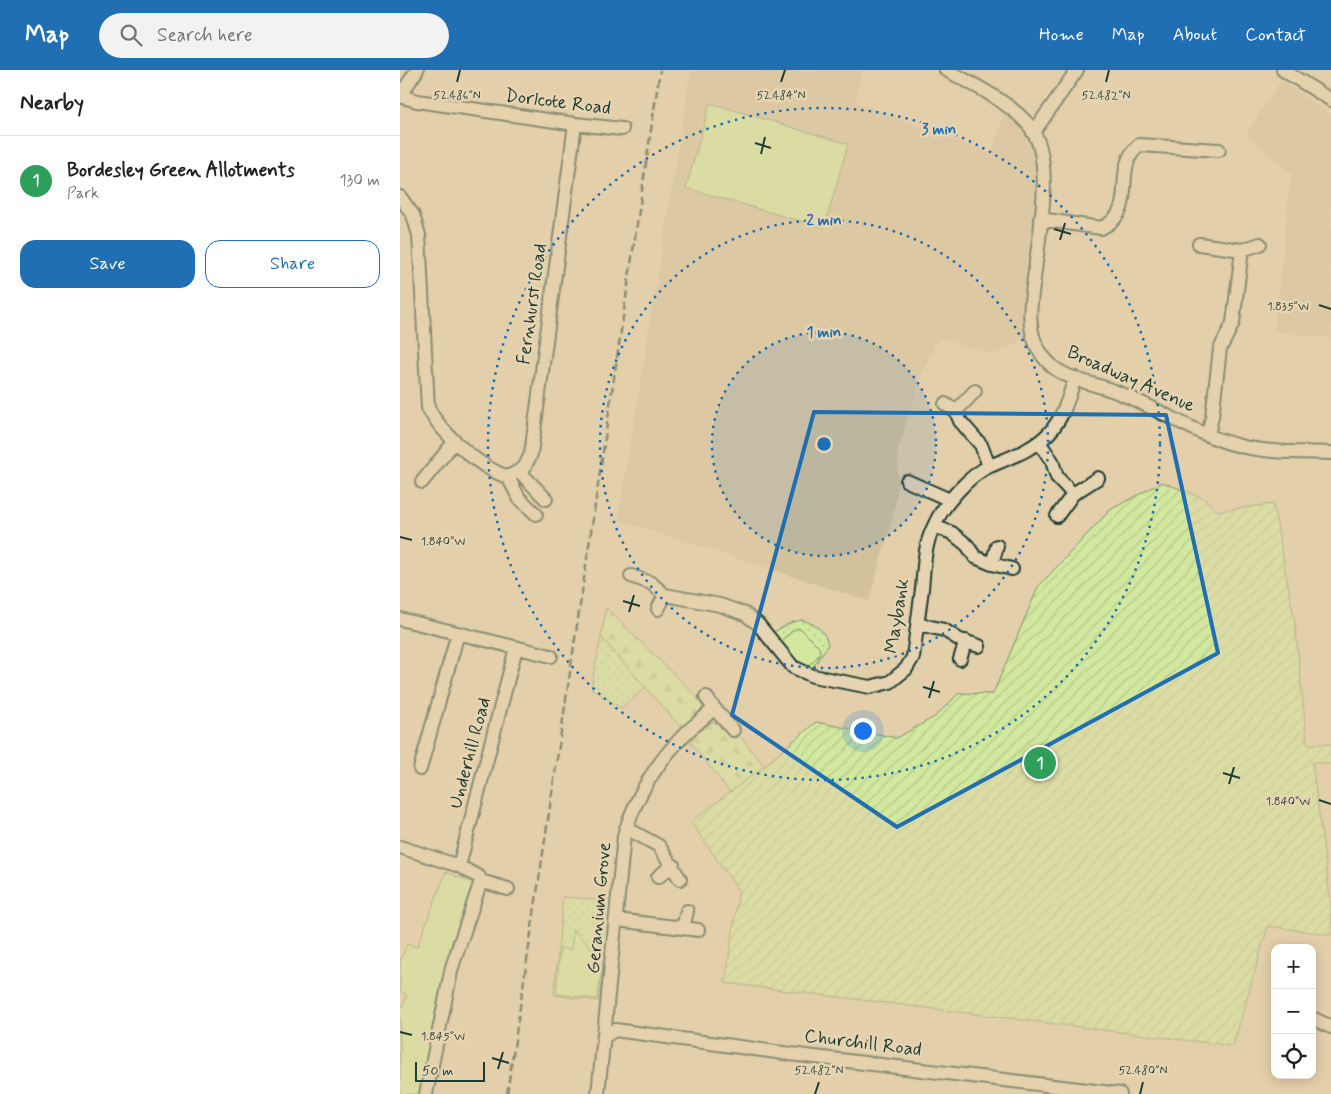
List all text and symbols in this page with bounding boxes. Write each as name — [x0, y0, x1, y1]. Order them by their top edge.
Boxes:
search box — [99, 13, 449, 58]
text: Map — [25, 20, 69, 51]
icon: search — [117, 21, 145, 49]
text: Search here — [157, 23, 253, 48]
text: Home — [1039, 23, 1084, 47]
text: Map — [1112, 23, 1145, 47]
text: About — [1173, 23, 1217, 47]
text: Contact — [1245, 23, 1306, 47]
street label: Dorlcote Road — [504, 83, 612, 121]
text: 52.486°N — [433, 88, 481, 104]
text: 52.484°N — [756, 88, 806, 104]
text: 52.482°N — [1081, 88, 1131, 104]
text: Nearby — [20, 89, 84, 117]
text: 3 min — [922, 120, 956, 140]
text: Bordesley Green Allotments — [67, 158, 295, 183]
text: 1 — [32, 170, 40, 191]
text: 130 m — [339, 170, 380, 191]
text: Park — [67, 183, 99, 204]
text: 2 min — [806, 211, 842, 231]
button: Save — [20, 240, 195, 288]
button: Share — [205, 240, 380, 288]
street label: Fernhurst Road — [511, 242, 553, 366]
text: 1.835°W — [1267, 299, 1309, 315]
text: 1 min — [807, 323, 841, 343]
street label: Broadway Avenue — [1063, 340, 1199, 418]
centre of rings — [815, 435, 833, 453]
text: 1.840°W — [421, 534, 465, 550]
street label: Maybank — [879, 576, 915, 655]
street label: Underhill Road — [443, 695, 497, 811]
your location — [850, 718, 876, 744]
pin: 1 — [1024, 744, 1056, 782]
text: 1.840°W — [1266, 794, 1310, 810]
street label: Geranium Grove — [581, 841, 617, 975]
map controls — [1271, 944, 1316, 1079]
button: + — [1271, 944, 1316, 989]
button: − — [1271, 989, 1316, 1034]
street label: Churchill Road — [803, 1023, 923, 1063]
text: 1.845°W — [421, 1029, 465, 1045]
button: locate — [1271, 1034, 1316, 1079]
scale bar — [415, 1059, 485, 1082]
text: 50 m — [422, 1062, 453, 1080]
text: 52.482°N — [794, 1063, 844, 1079]
text: 52.480°N — [1118, 1063, 1168, 1079]

